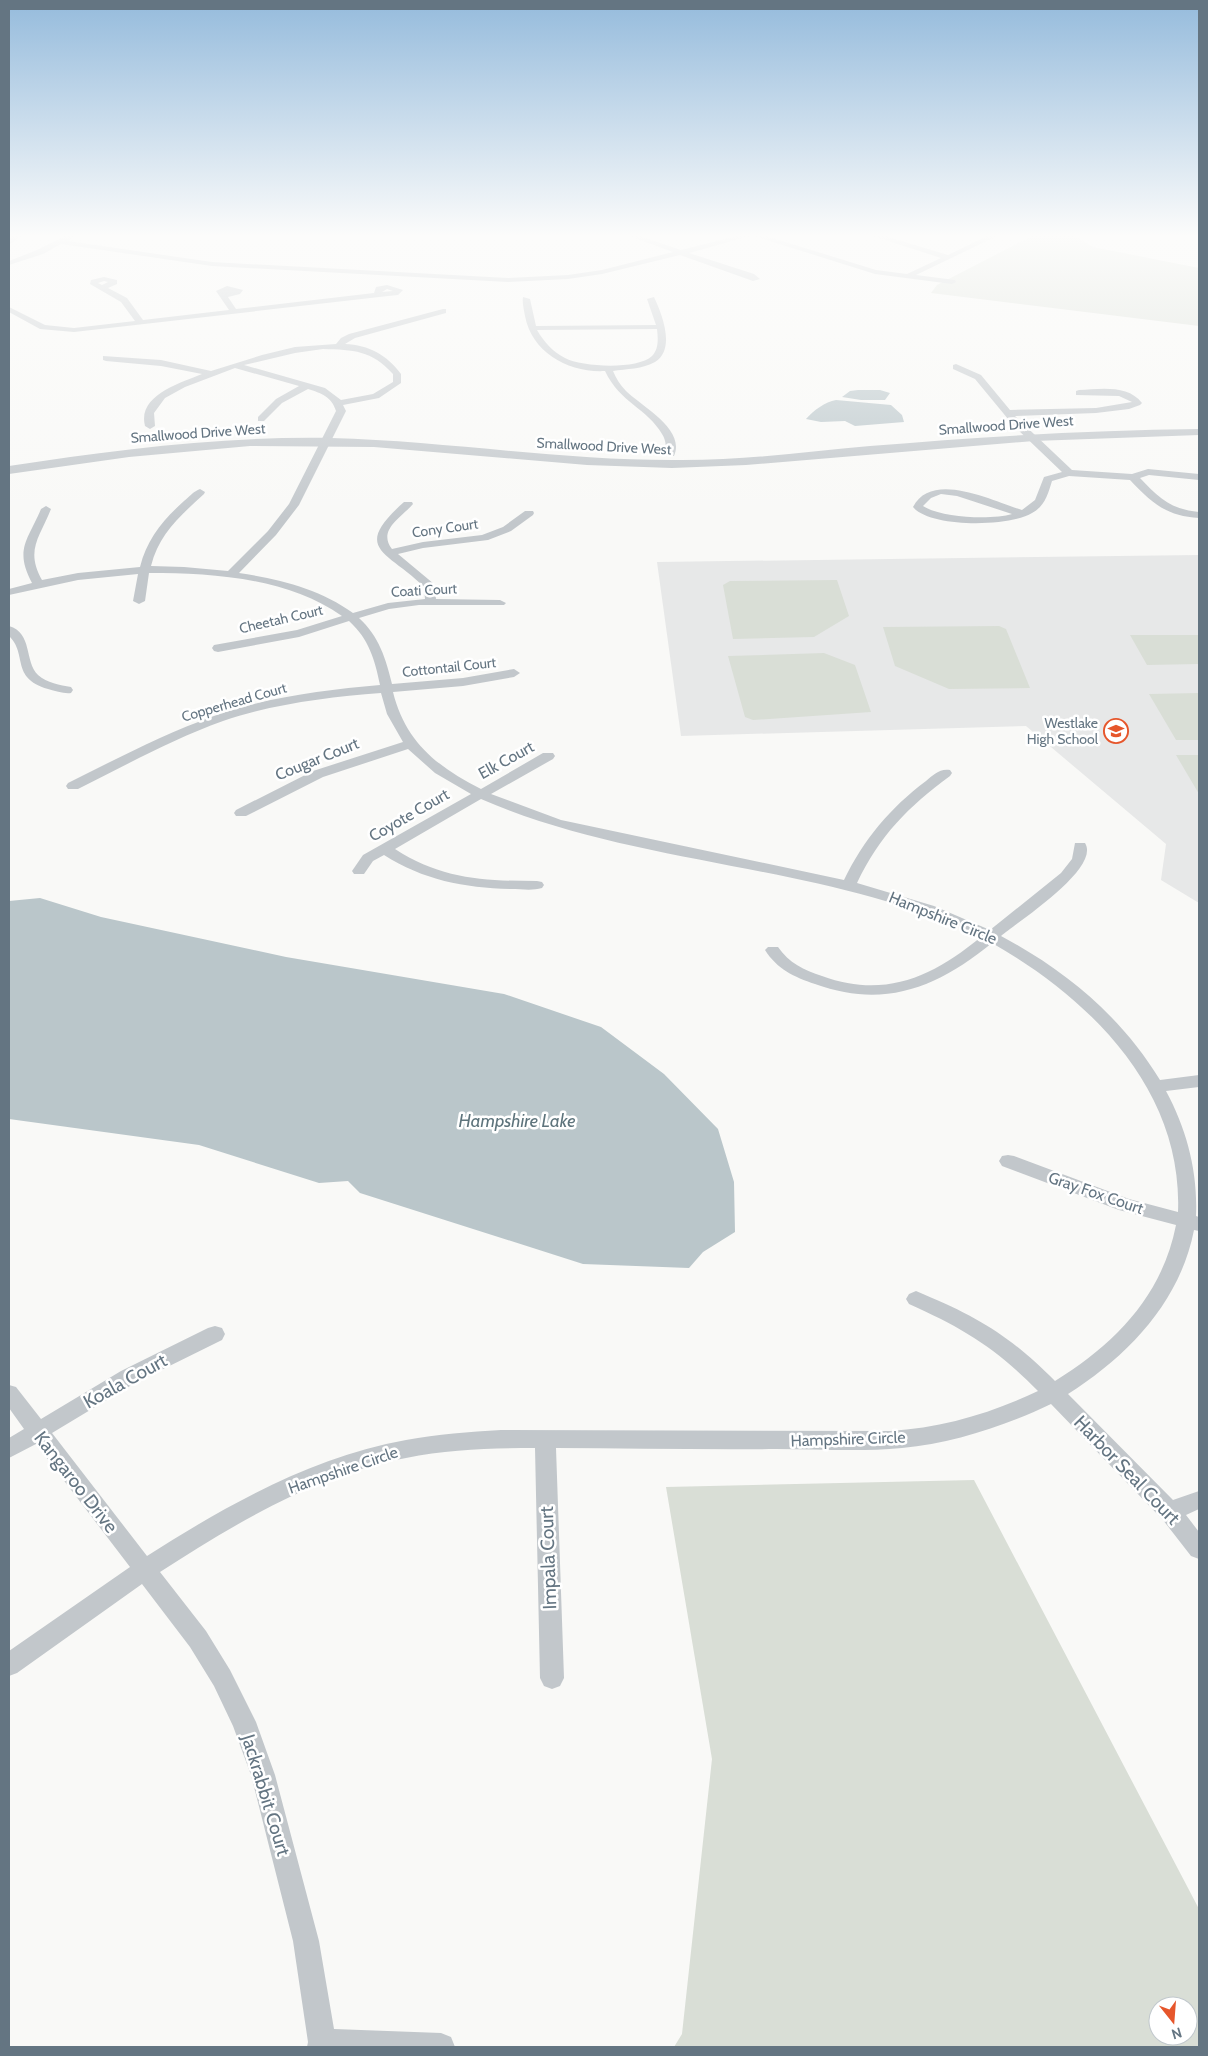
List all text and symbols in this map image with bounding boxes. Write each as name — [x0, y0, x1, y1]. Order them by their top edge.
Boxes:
street label: Smallwood Drive West — [938, 411, 1074, 439]
street label: Smallwood Drive West — [130, 419, 266, 447]
street label: Smallwood Drive West — [536, 433, 672, 459]
street label: Cony Court — [411, 514, 479, 542]
street label: Coati Court — [390, 579, 458, 601]
street label: Cheetah Court — [237, 601, 325, 637]
street label: Cottontail Court — [401, 653, 497, 681]
street label: Copperhead Court — [179, 678, 289, 726]
place label: Westlake High School — [1027, 714, 1099, 748]
school or university icon: Westlake High School — [1103, 718, 1129, 744]
street label: Cougar Court — [272, 733, 362, 784]
street label: Elk Court — [475, 737, 538, 783]
street label: Coyote Court — [366, 784, 453, 846]
street label: Hampshire Circle — [886, 888, 1000, 948]
water label: Hampshire Lake — [459, 1110, 575, 1132]
street label: Gray Fox Court — [1046, 1168, 1147, 1218]
street label: Koala Court — [79, 1348, 171, 1413]
street label: Harbor Seal Court — [1069, 1411, 1185, 1530]
street label: Kangaroo Drive — [29, 1427, 123, 1538]
street label: Hampshire Circle — [790, 1428, 906, 1450]
street label: Hampshire Circle — [286, 1442, 400, 1498]
street label: Impala Court — [535, 1505, 561, 1610]
street label: Jackrabbit Court — [236, 1730, 296, 1859]
north arrow — [1148, 1996, 1198, 2046]
text: N — [1169, 2023, 1184, 2043]

